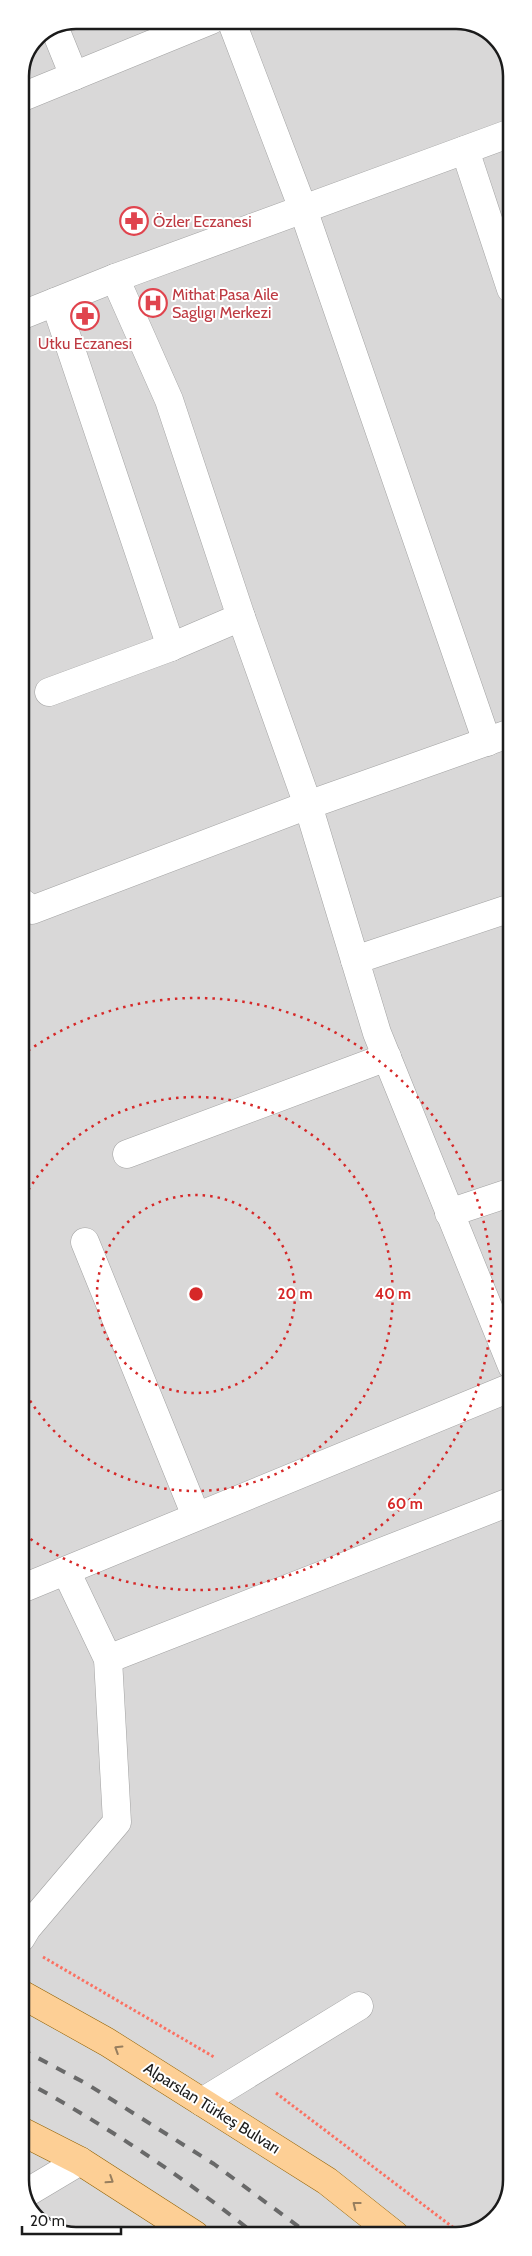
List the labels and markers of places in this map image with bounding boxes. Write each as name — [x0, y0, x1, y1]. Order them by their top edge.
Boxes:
pharmacy icon: Özler Eczanesi — [119, 206, 149, 236]
place label: Özler Eczanesi — [153, 212, 252, 231]
place label: Mithat Pasa Aile Saglıgı Merkezi — [172, 285, 278, 322]
hospital icon: Mithat Pasa Aile Saglıgı Merkezi — [138, 288, 168, 318]
pharmacy icon: Utku Eczanesi — [70, 301, 100, 331]
place label: Utku Eczanesi — [38, 334, 132, 353]
centre of rings — [187, 1285, 205, 1303]

